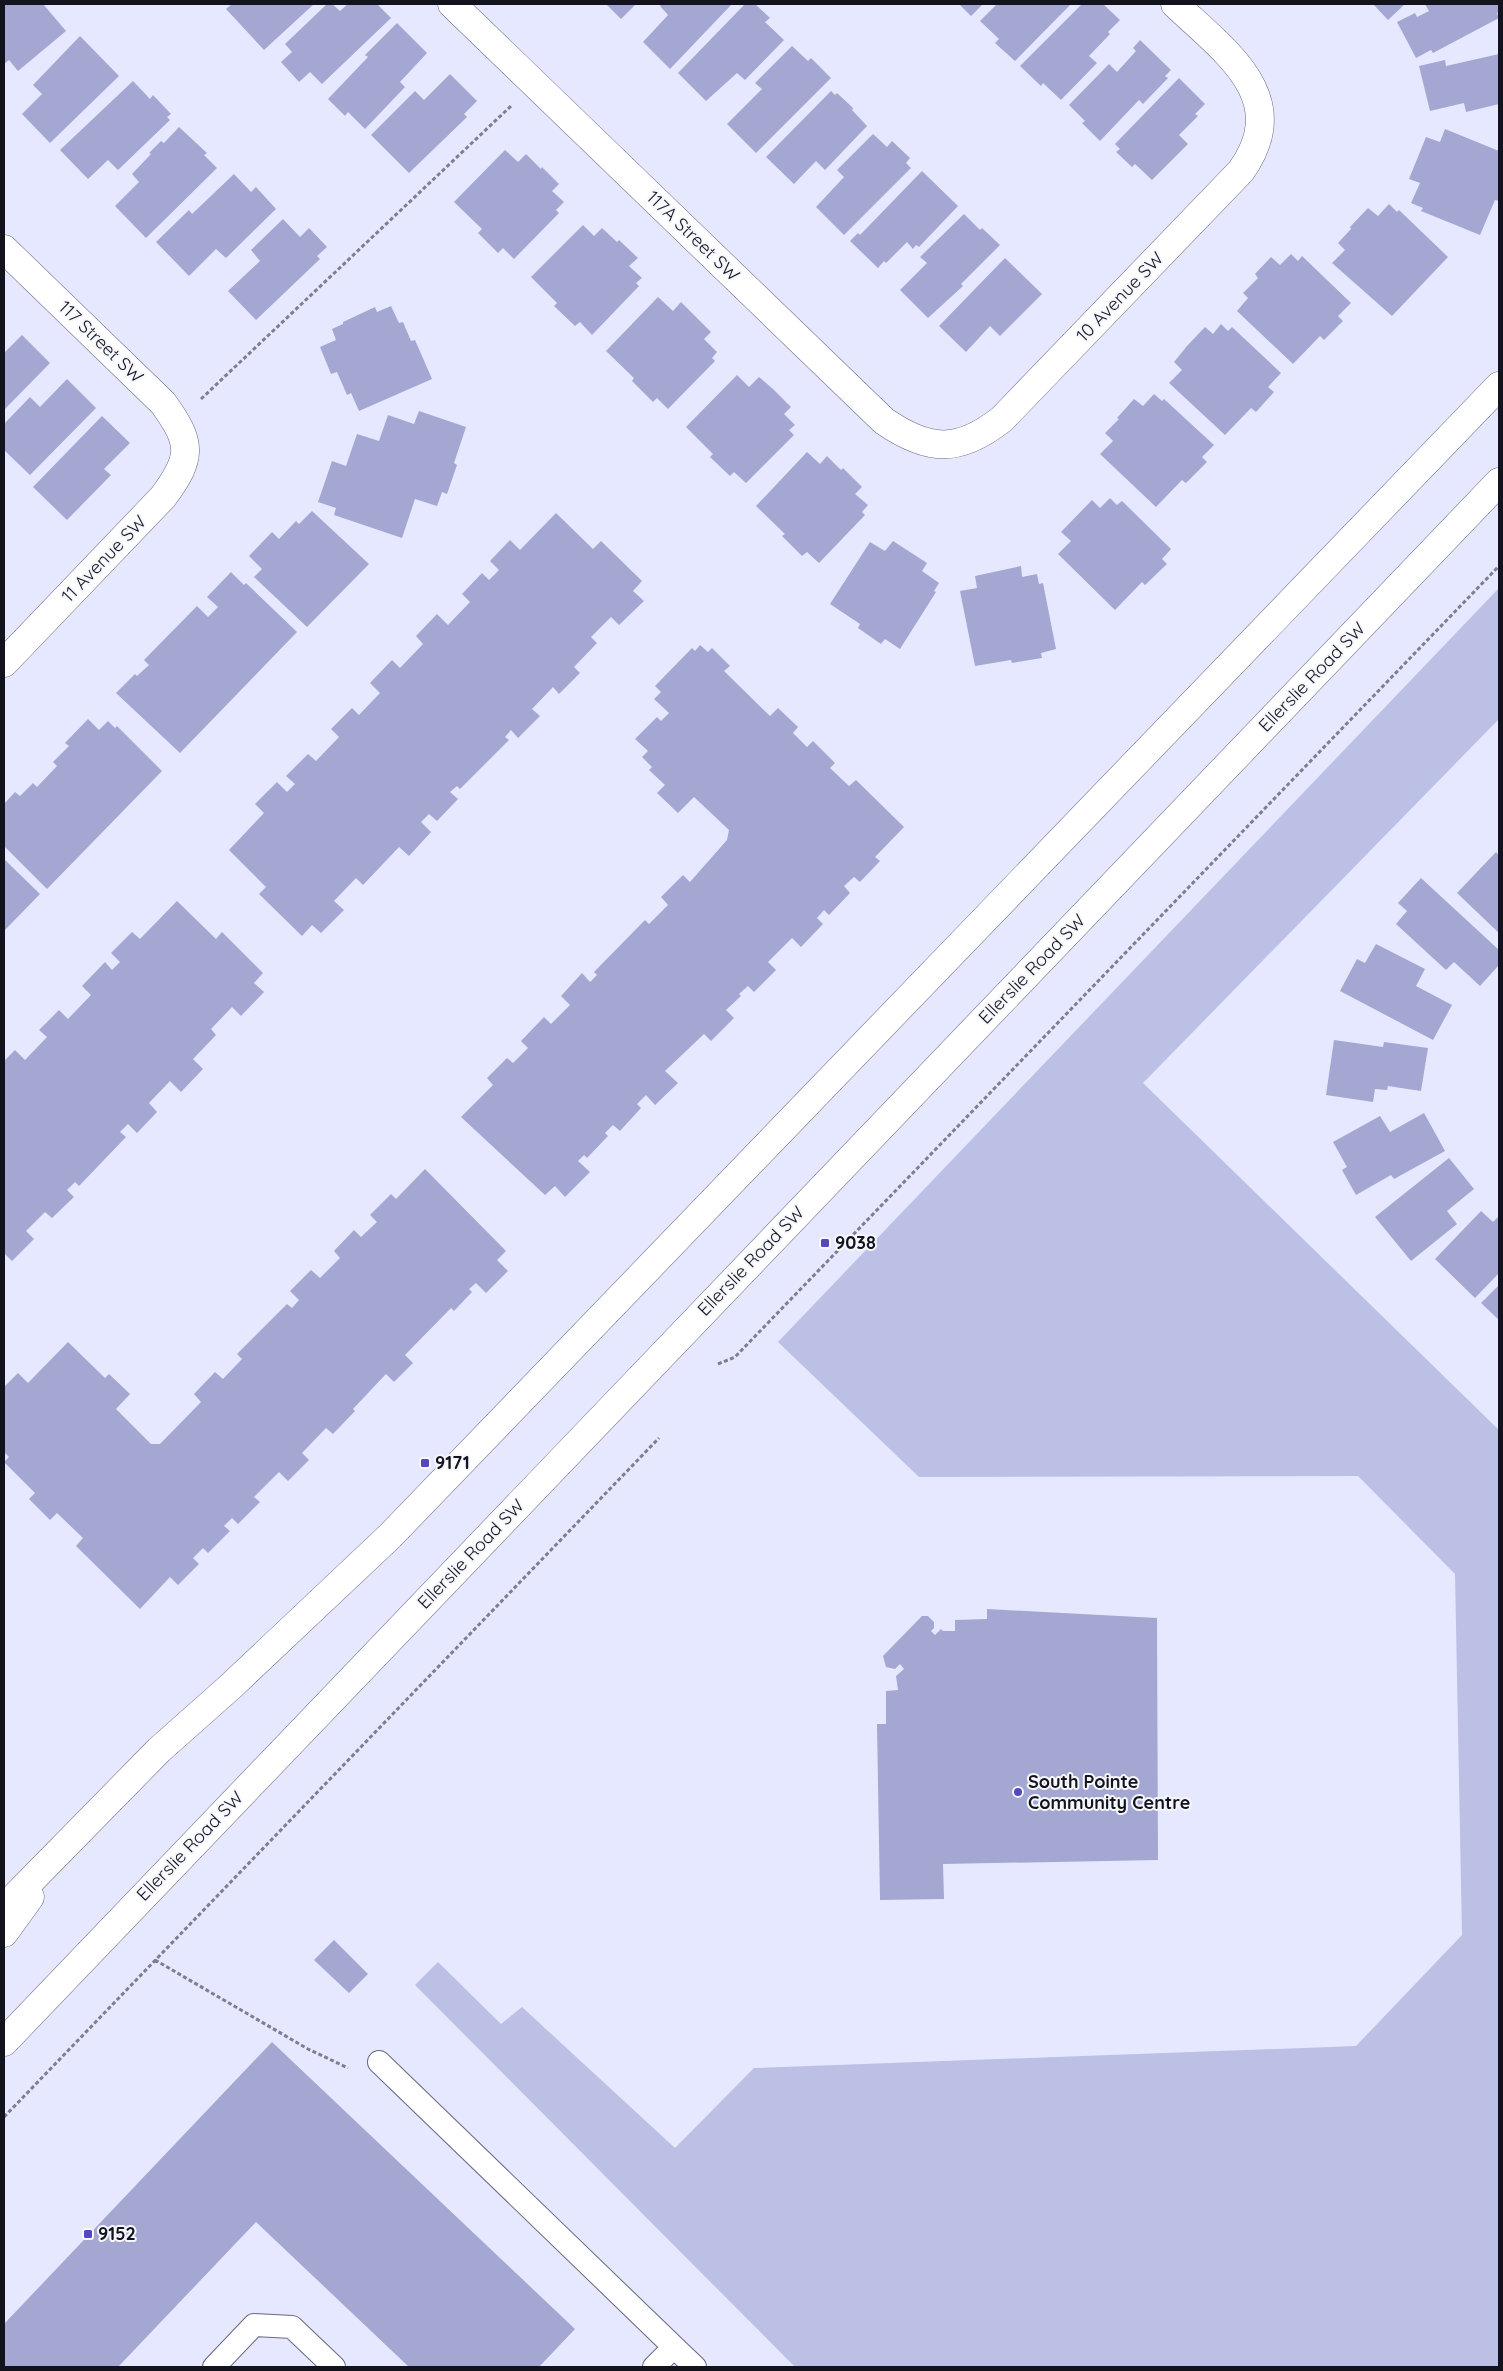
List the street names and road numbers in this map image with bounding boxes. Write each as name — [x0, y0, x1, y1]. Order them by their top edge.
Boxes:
street label: 117A Street SW — [642, 185, 745, 286]
street label: 10 Avenue SW — [1071, 247, 1168, 346]
street label: 117 Street SW — [54, 295, 149, 388]
street label: 11 Avenue SW — [56, 510, 151, 607]
street label: Ellerslie Road SW — [1253, 617, 1370, 736]
street label: Ellerslie Road SW — [973, 909, 1090, 1028]
street label: Ellerslie Road SW — [692, 1201, 809, 1320]
street label: Ellerslie Road SW — [412, 1494, 529, 1613]
street label: Ellerslie Road SW — [131, 1786, 248, 1905]

